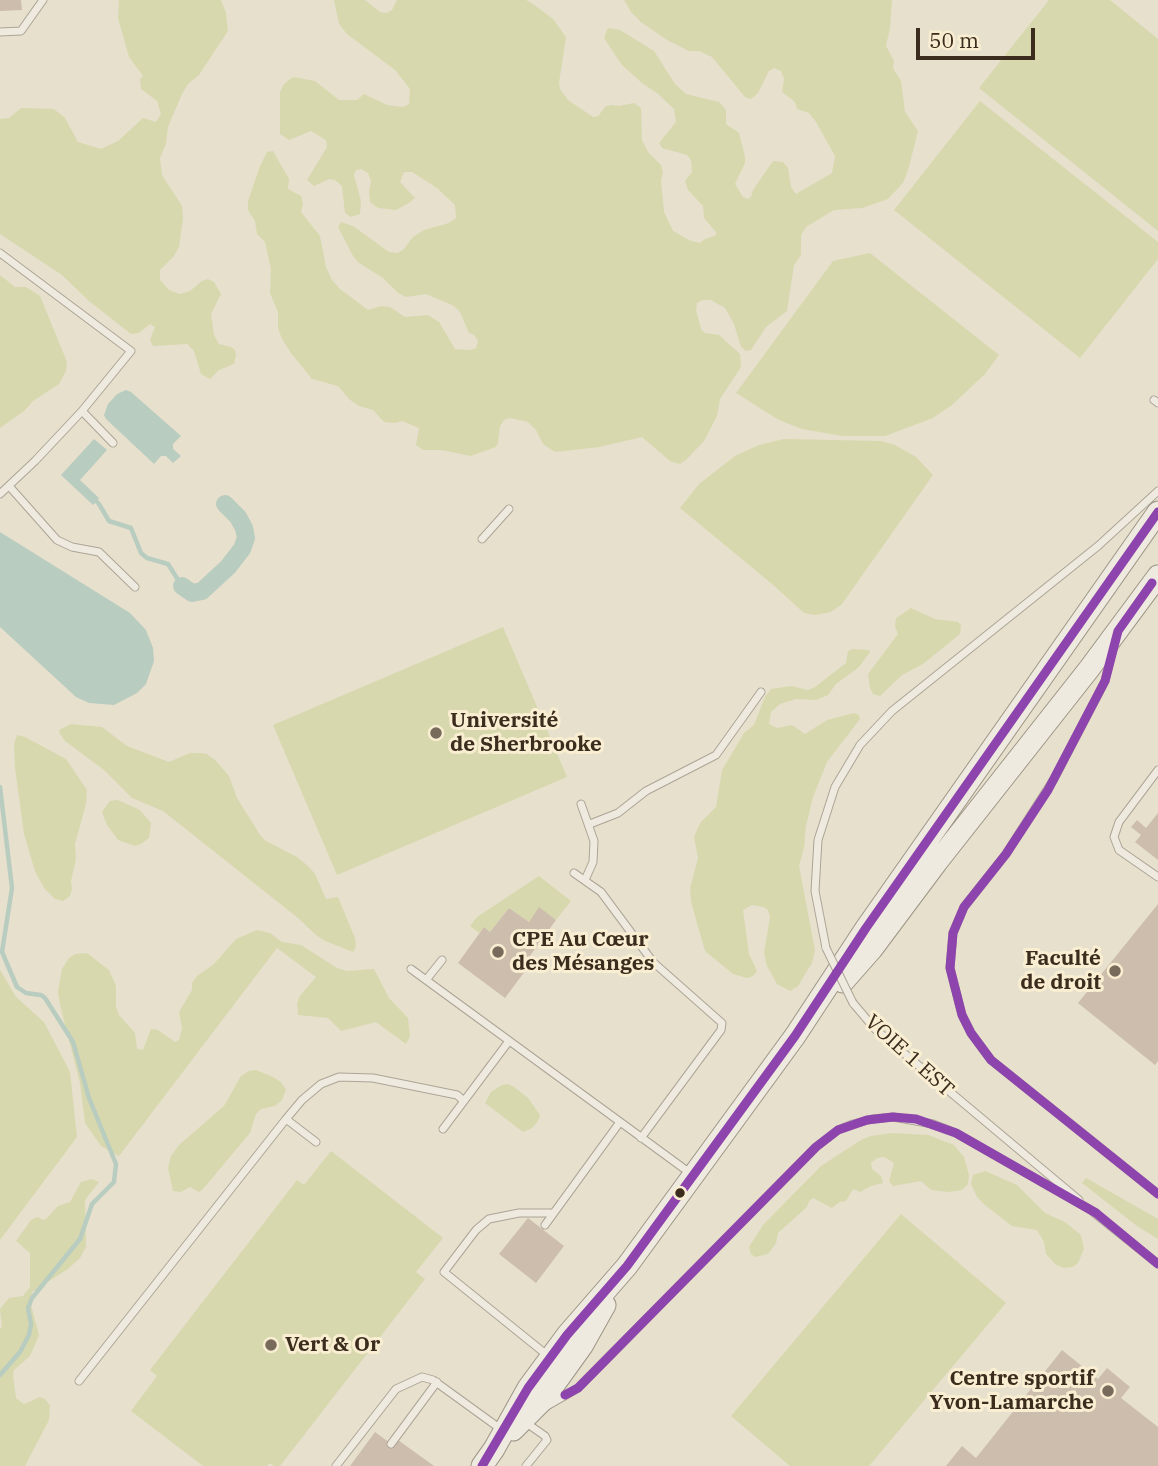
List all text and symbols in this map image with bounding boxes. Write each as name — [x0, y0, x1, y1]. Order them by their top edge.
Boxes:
scale bar — [920, 14, 1039, 58]
text: 50 m — [929, 26, 979, 54]
place label: Université de Sherbrooke — [450, 708, 602, 758]
marker: Université de Sherbrooke — [428, 725, 444, 741]
place label: CPE Au Cœur des Mésanges — [512, 927, 654, 977]
marker: CPE Au Cœur des Mésanges — [490, 944, 506, 960]
place label: Faculté de droit — [1020, 946, 1101, 996]
marker: Faculté de droit — [1107, 963, 1123, 979]
street label: VOIE 1 EST — [859, 1010, 959, 1102]
unlabelled marker — [673, 1186, 687, 1200]
place label: Vert & Or — [285, 1332, 380, 1358]
marker: Vert & Or — [263, 1337, 279, 1353]
place label: Centre sportif Yvon-Lamarche — [929, 1366, 1094, 1416]
marker: Centre sportif Yvon-Lamarche — [1100, 1383, 1116, 1399]

